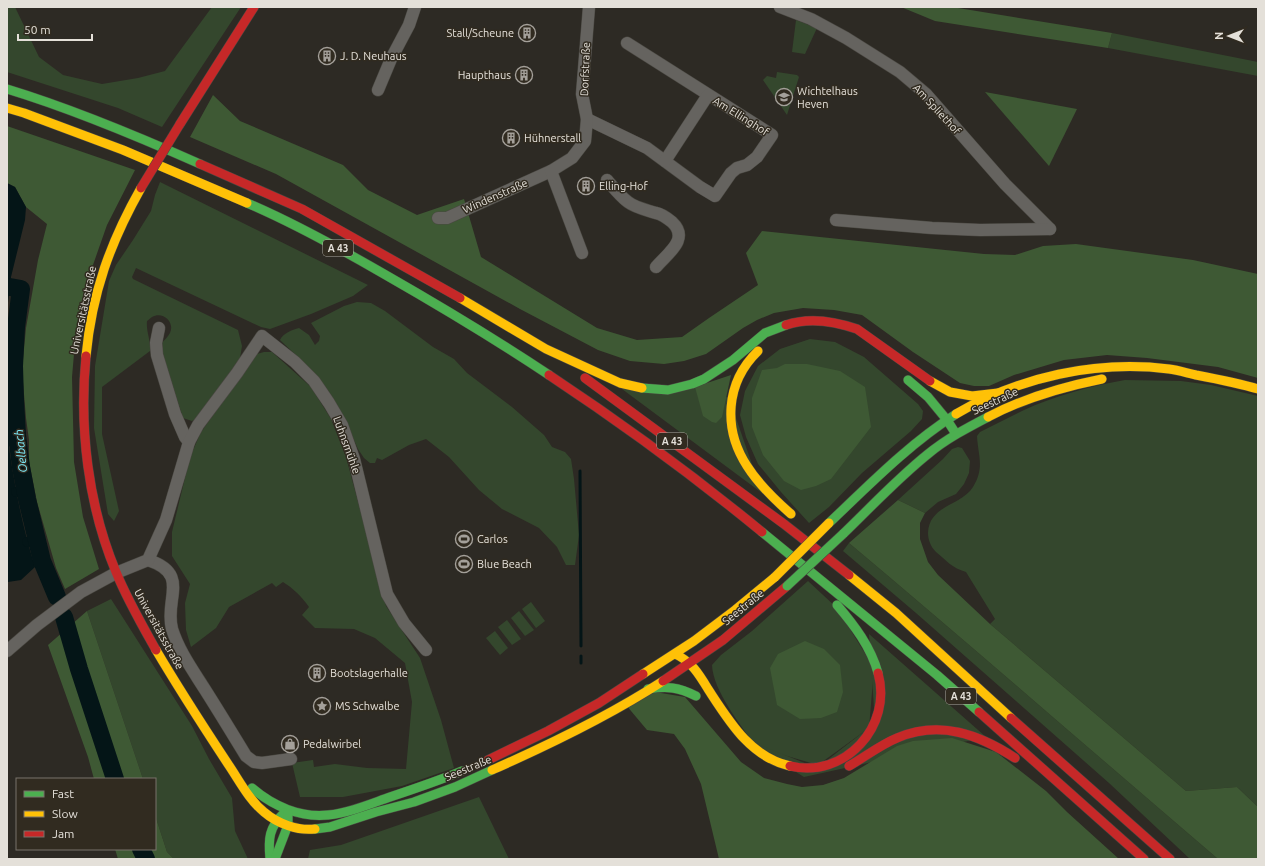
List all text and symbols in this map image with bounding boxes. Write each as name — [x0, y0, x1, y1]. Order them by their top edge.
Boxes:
scale bar — [18, 16, 92, 42]
north arrow — [1209, 16, 1249, 56]
text: 50 m — [24, 23, 51, 36]
building icon: Stall/Scheune — [517, 23, 537, 43]
place label: Stall/Scheune — [447, 27, 514, 39]
text: N — [1213, 32, 1225, 40]
street label: Dorfstraße — [578, 42, 592, 96]
building icon: J. D. Neuhaus — [317, 46, 337, 66]
place label: J. D. Neuhaus — [340, 50, 407, 62]
building icon: Haupthaus — [514, 65, 534, 85]
place label: Haupthaus — [458, 69, 511, 81]
street label: Am Spliethof — [911, 81, 964, 137]
place label: Wichtelhaus Heven — [797, 85, 858, 110]
school or university icon: Wichtelhaus Heven — [774, 87, 794, 107]
street label: Am Ellinghof — [711, 94, 772, 138]
building icon: Hühnerstall — [501, 128, 521, 148]
place label: Hühnerstall — [524, 132, 581, 144]
street label: Windenstraße — [461, 176, 529, 216]
building icon: Elling-Hof — [576, 176, 596, 196]
place label: Elling-Hof — [599, 180, 648, 192]
road number: A 43 — [323, 240, 353, 256]
street label: Universitätsstraße — [68, 265, 98, 355]
street label: Seestraße — [970, 385, 1020, 417]
street label: Luhnsmühle — [331, 415, 363, 475]
water label: Oelbach — [12, 429, 29, 474]
road number: A 43 — [657, 433, 687, 449]
sports icon: Carlos — [454, 529, 474, 549]
place label: Carlos — [477, 533, 508, 545]
sports icon: Blue Beach — [454, 554, 474, 574]
place label: Blue Beach — [477, 558, 532, 570]
street label: Universitätsstraße — [132, 587, 186, 671]
street label: Seestraße — [720, 587, 766, 627]
building icon: Bootslagerhalle — [307, 663, 327, 683]
place label: Bootslagerhalle — [330, 667, 408, 679]
road number: A 43 — [946, 688, 976, 704]
place icon: MS Schwalbe — [312, 696, 332, 716]
place label: MS Schwalbe — [335, 700, 400, 712]
shop icon: Pedalwirbel — [280, 734, 300, 754]
place label: Pedalwirbel — [303, 738, 361, 750]
street label: Seestraße — [443, 753, 493, 783]
legend — [16, 778, 156, 850]
text: Fast — [52, 787, 74, 800]
text: Slow — [52, 807, 78, 820]
text: Jam — [52, 827, 74, 840]

